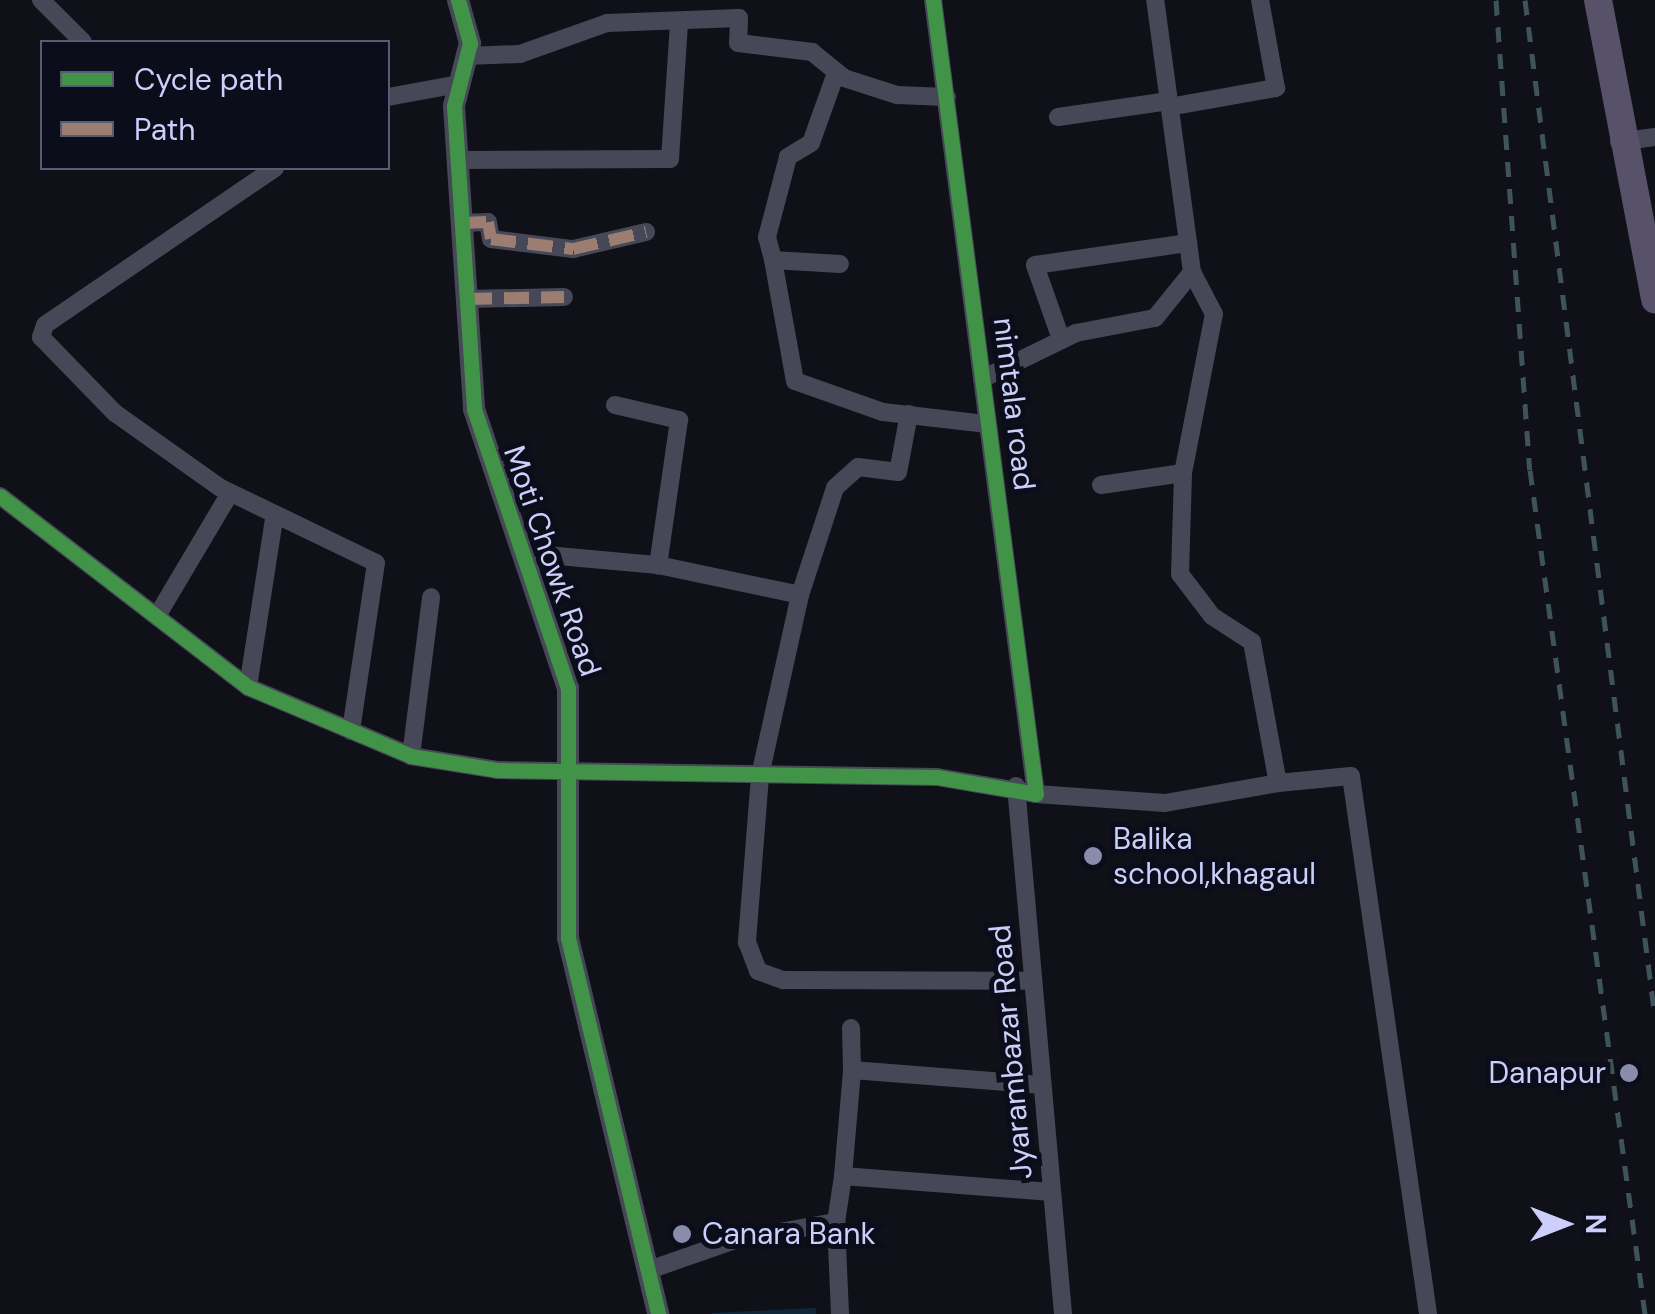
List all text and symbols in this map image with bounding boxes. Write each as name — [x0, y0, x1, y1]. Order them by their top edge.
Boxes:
legend — [40, 40, 390, 170]
text: Cycle path — [134, 60, 283, 99]
text: Path — [134, 110, 196, 149]
street label: nimtala road — [986, 316, 1042, 492]
street label: Moti Chowk Road — [496, 441, 608, 681]
place label: Balika school,khagaul — [1113, 821, 1316, 892]
marker: Balika school,khagaul — [1082, 845, 1104, 867]
street label: Jyarambazar Road — [982, 923, 1040, 1181]
place label: Danapur — [1488, 1055, 1606, 1091]
marker: Danapur — [1616, 1060, 1642, 1086]
north arrow — [1515, 1174, 1615, 1274]
text: N — [1577, 1214, 1614, 1234]
place label: Canara Bank — [702, 1216, 876, 1252]
marker: Canara Bank — [671, 1223, 693, 1245]

